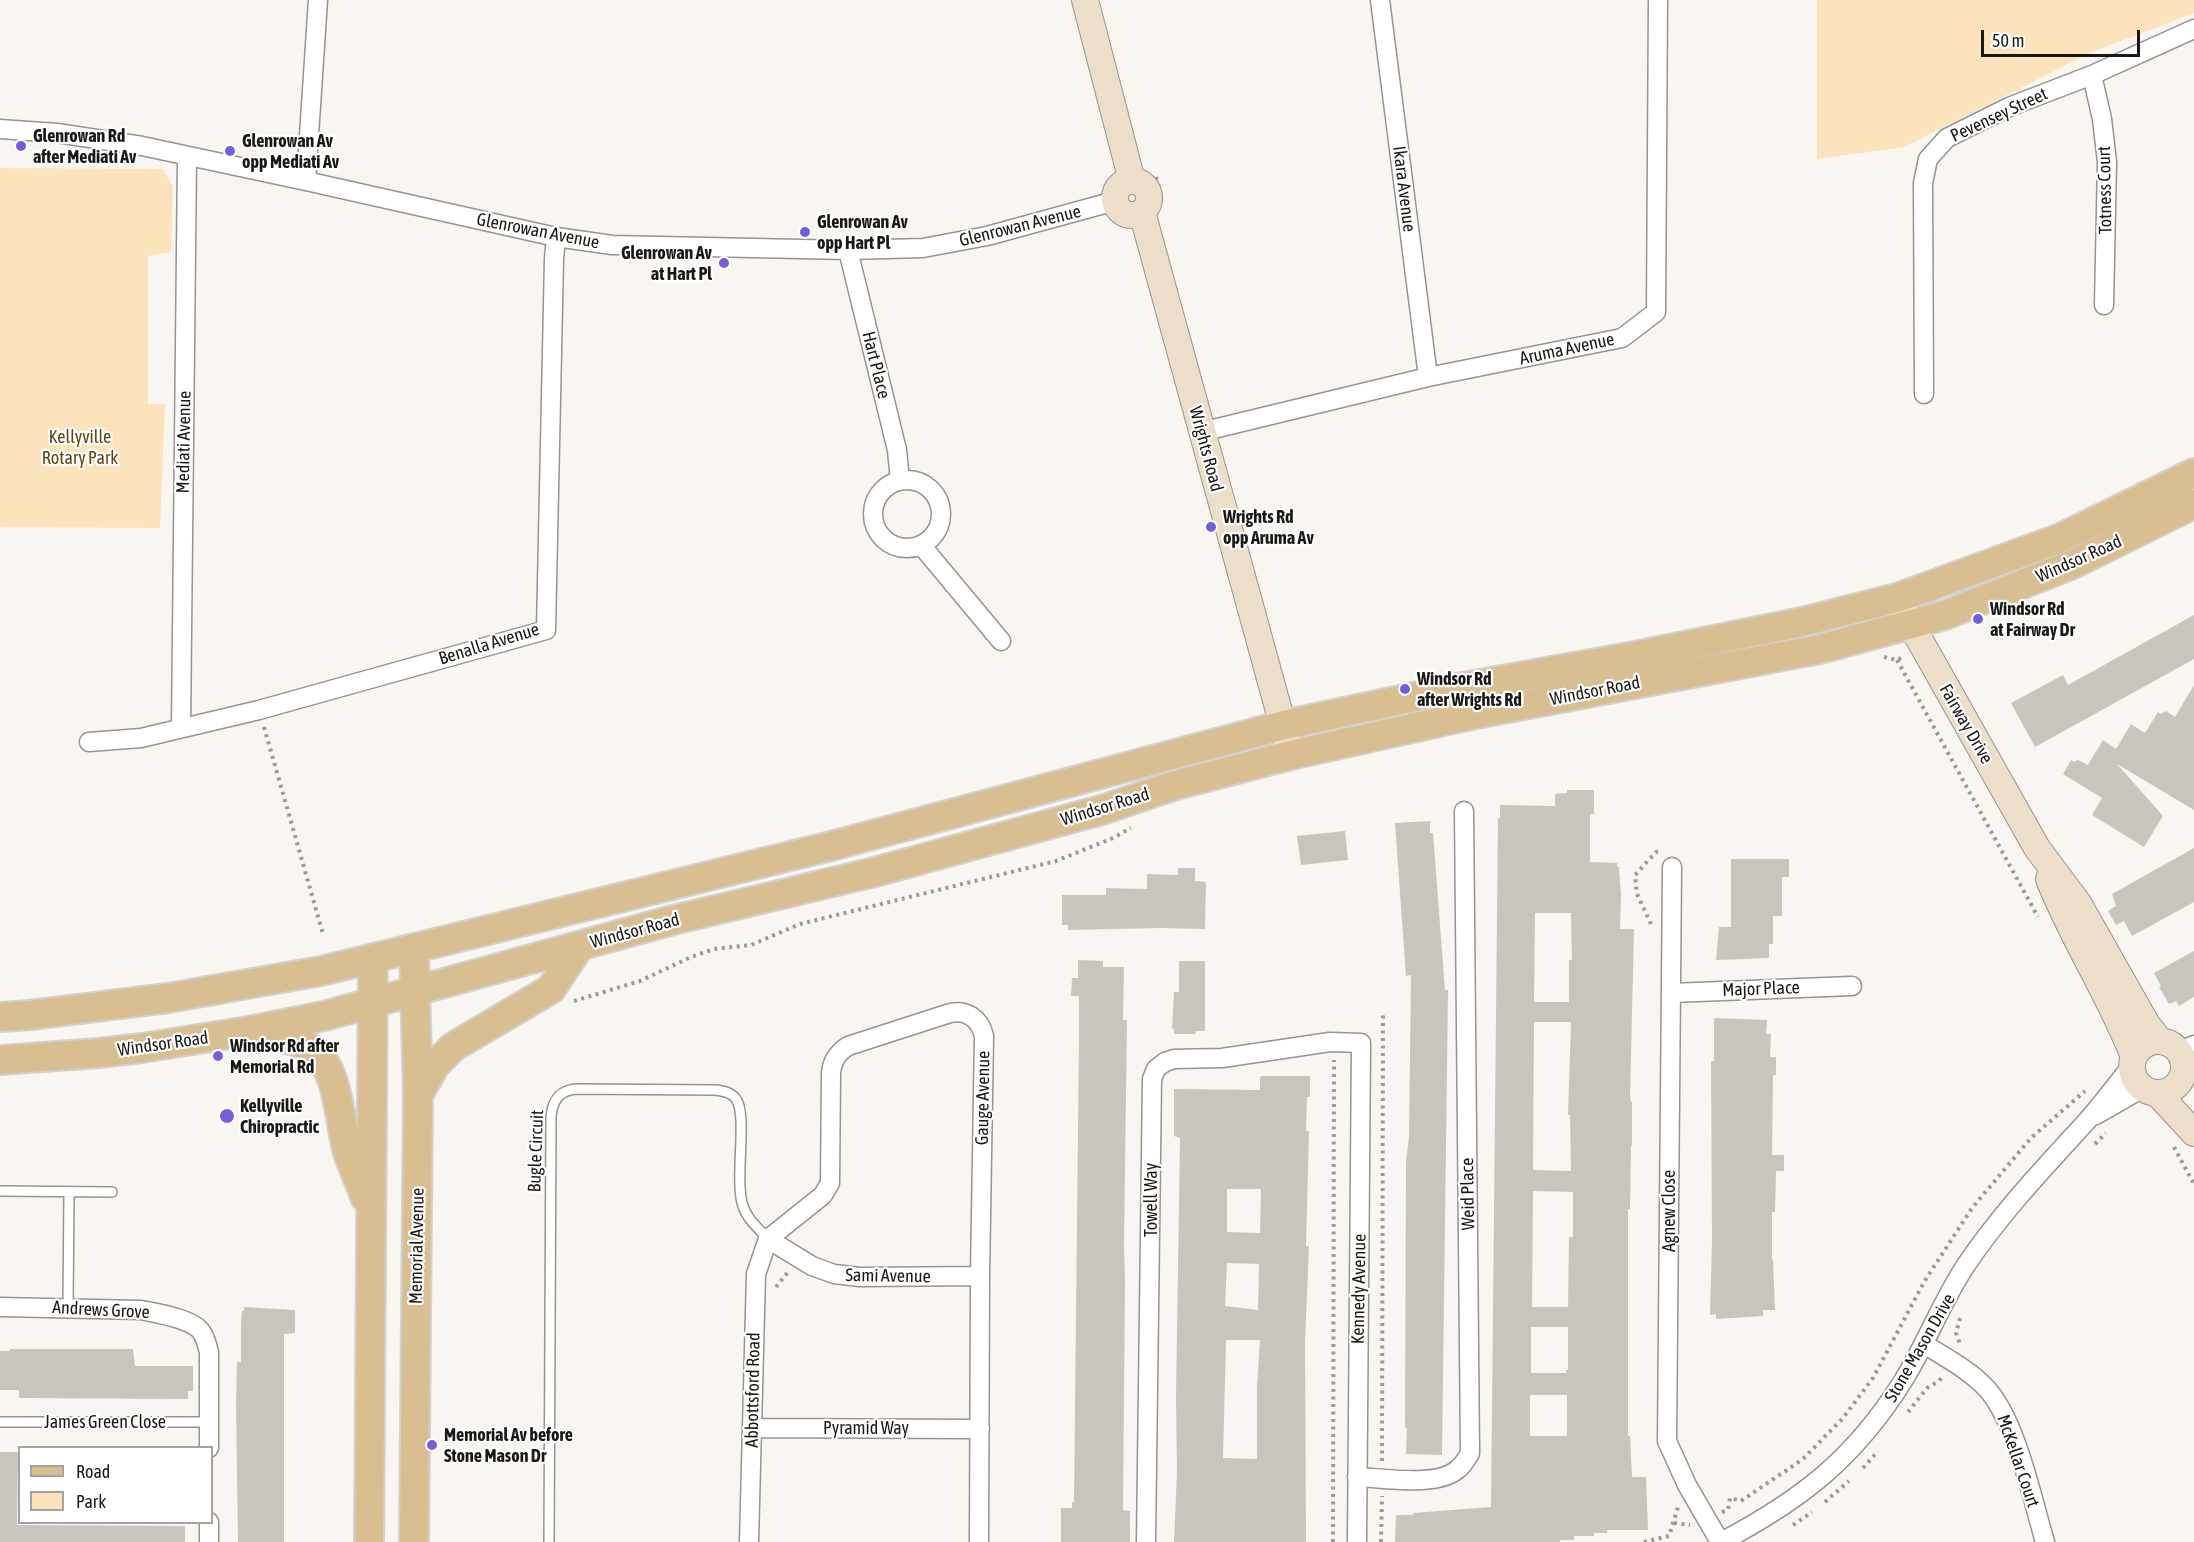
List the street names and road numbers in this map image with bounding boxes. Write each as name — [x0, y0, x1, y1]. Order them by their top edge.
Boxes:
street label: Pevensey Street — [1947, 83, 2051, 147]
street label: Ikara Avenue — [1388, 145, 1420, 233]
street label: Totness Court — [2093, 146, 2117, 234]
street label: Glenrowan Avenue — [957, 200, 1083, 252]
street label: Glenrowan Avenue — [475, 209, 601, 253]
street label: Aruma Avenue — [1518, 328, 1616, 370]
street label: Hart Place — [857, 329, 895, 401]
street label: Mediati Avenue — [172, 390, 196, 494]
street label: Wrights Road — [1184, 404, 1228, 494]
street label: Windsor Road — [2033, 531, 2125, 587]
street label: Benalla Avenue — [436, 618, 542, 670]
street label: Windsor Road — [1548, 672, 1642, 710]
street label: Fairway Drive — [1935, 680, 1997, 768]
street label: Windsor Road — [1058, 783, 1152, 831]
street label: Windsor Road — [588, 909, 682, 953]
street label: Major Place — [1722, 977, 1800, 1001]
street label: Windsor Road — [116, 1027, 210, 1061]
street label: Gauge Avenue — [971, 1051, 995, 1145]
street label: Bugle Circuit — [524, 1109, 548, 1193]
street label: Weid Place — [1457, 1158, 1479, 1230]
street label: Towell Way — [1140, 1163, 1162, 1237]
street label: Agnew Close — [1658, 1170, 1680, 1252]
street label: Memorial Avenue — [405, 1188, 429, 1304]
street label: Kennedy Avenue — [1347, 1234, 1371, 1344]
street label: Sami Avenue — [845, 1264, 931, 1288]
street label: Stone Mason Drive — [1880, 1290, 1960, 1406]
street label: Andrews Grove — [52, 1297, 150, 1323]
street label: Abbottsford Road — [741, 1332, 765, 1448]
street label: James Green Close — [44, 1411, 166, 1433]
street label: McKellar Court — [1992, 1412, 2044, 1510]
street label: Pyramid Way — [823, 1417, 909, 1439]

